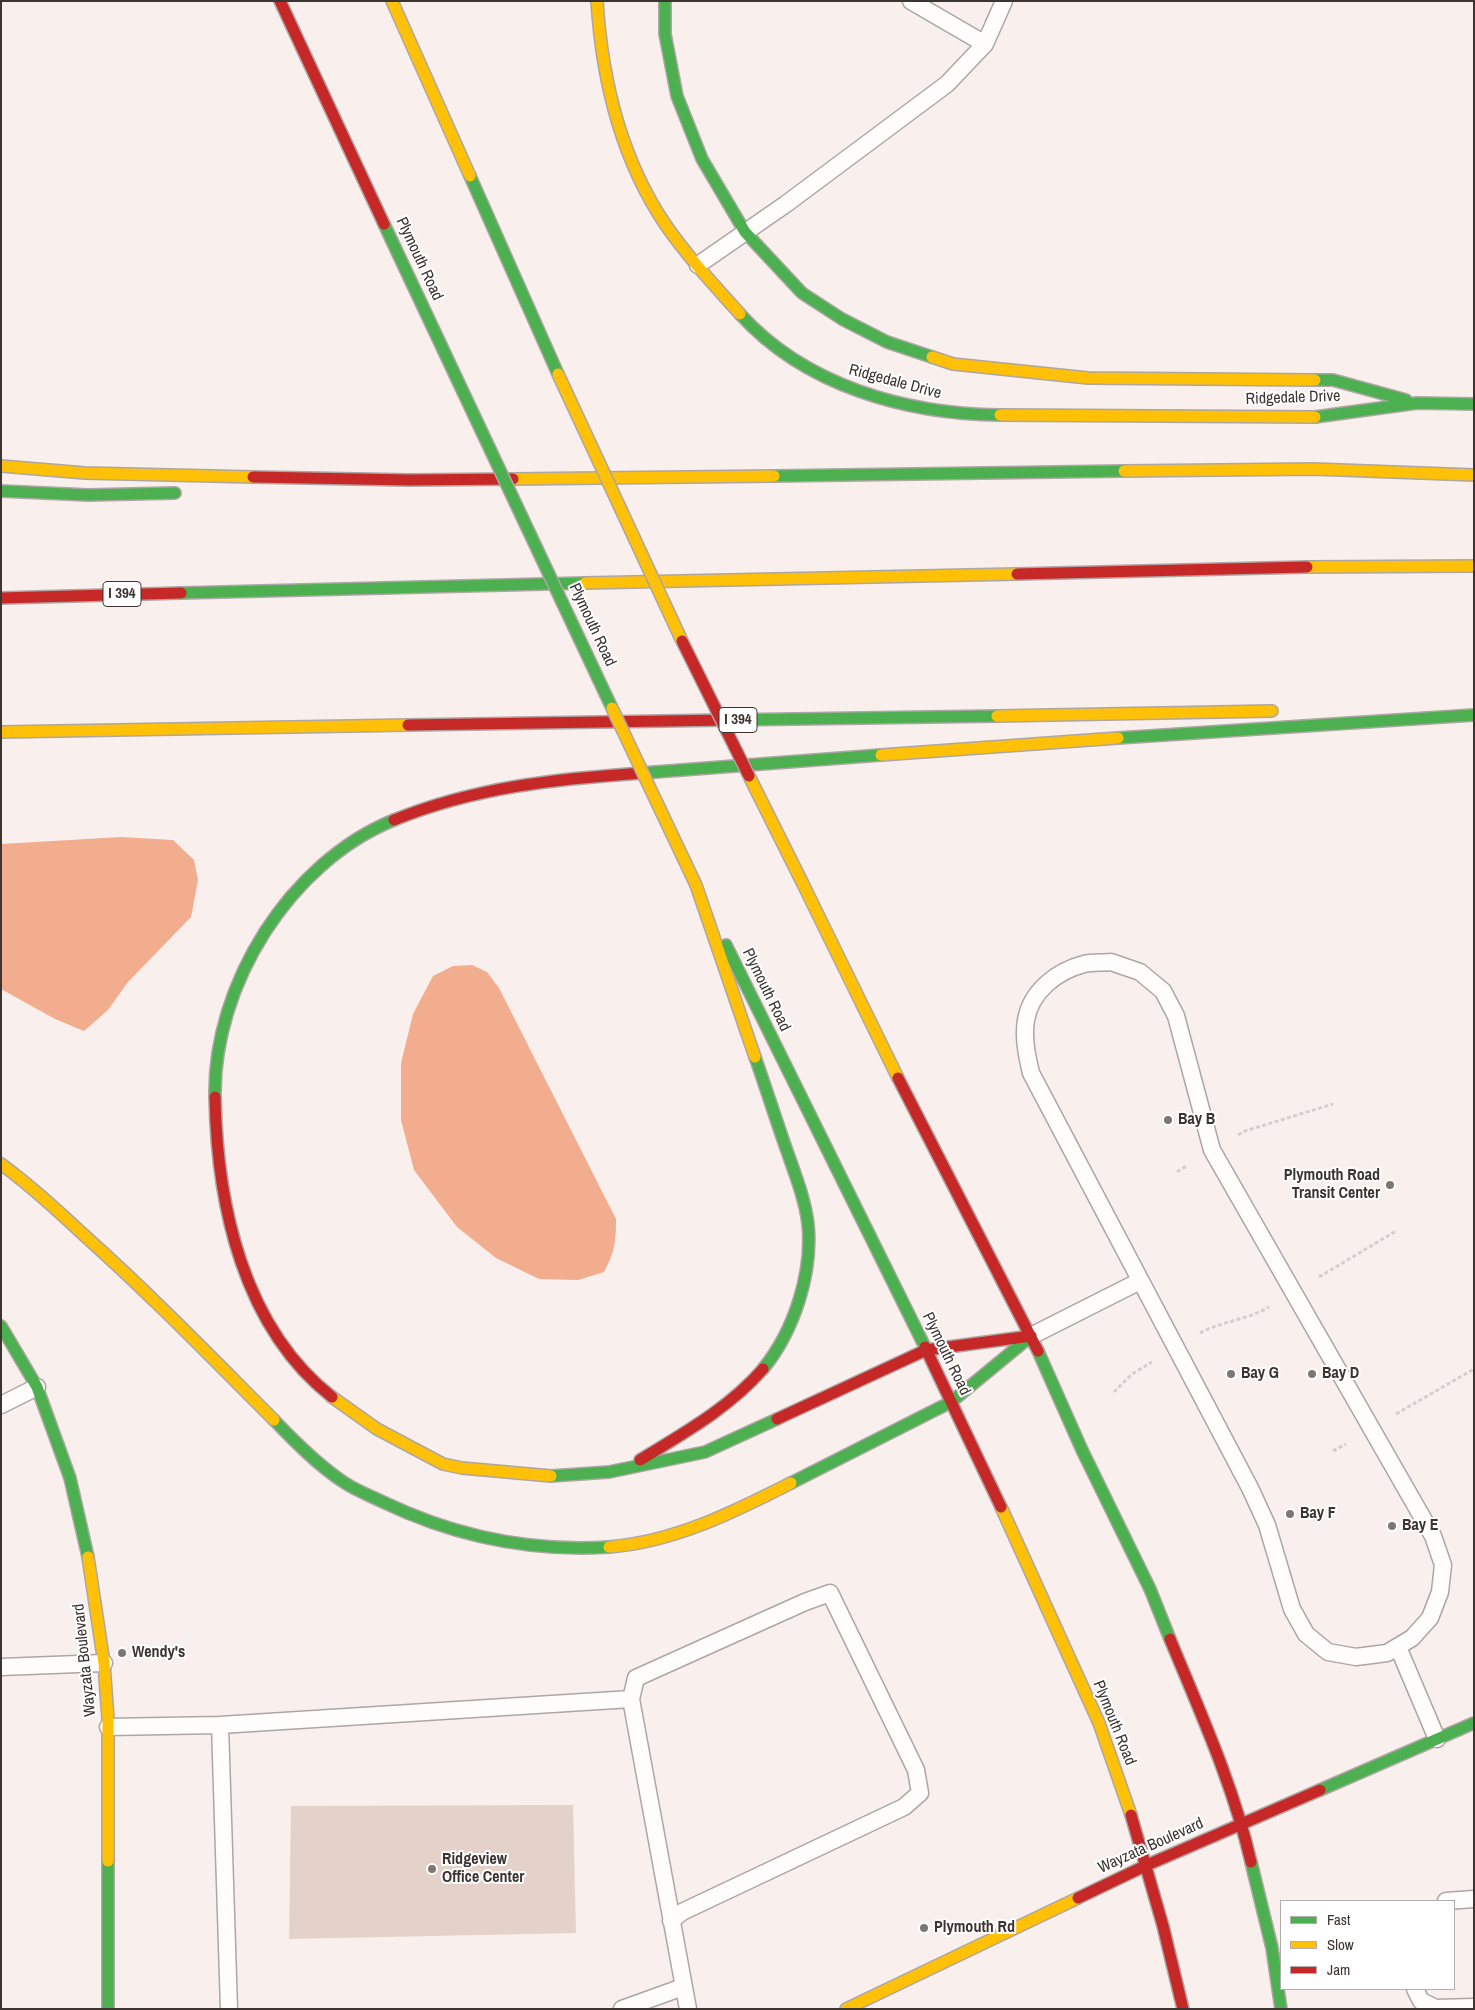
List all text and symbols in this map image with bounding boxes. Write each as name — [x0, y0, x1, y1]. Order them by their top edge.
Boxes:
street label: Plymouth Road — [391, 214, 447, 304]
street label: Ridgedale Drive — [847, 360, 943, 404]
street label: Ridgedale Drive — [1245, 387, 1341, 409]
street label: Plymouth Road — [564, 580, 620, 670]
road number: I 394 — [103, 582, 141, 606]
road number: I 394 — [719, 708, 757, 732]
street label: Plymouth Road — [738, 945, 794, 1035]
place label: Bay B — [1178, 1110, 1215, 1130]
marker: Bay B — [1162, 1114, 1174, 1126]
place label: Plymouth Road Transit Center — [1284, 1166, 1380, 1204]
marker: Plymouth Road Transit Center — [1384, 1179, 1396, 1191]
street label: Plymouth Road — [918, 1309, 974, 1399]
place label: Bay G — [1241, 1364, 1279, 1384]
place label: Bay D — [1322, 1364, 1359, 1384]
marker: Bay G — [1225, 1368, 1237, 1380]
marker: Bay D — [1306, 1368, 1318, 1380]
place label: Bay F — [1300, 1504, 1336, 1524]
marker: Bay F — [1284, 1508, 1296, 1520]
place label: Bay E — [1402, 1516, 1438, 1536]
marker: Bay E — [1386, 1520, 1398, 1532]
street label: Wayzata Boulevard — [70, 1603, 100, 1717]
place label: Wendy's — [132, 1643, 185, 1663]
marker: Wendy's — [116, 1647, 128, 1659]
street label: Plymouth Road — [1088, 1678, 1140, 1768]
street label: Wayzata Boulevard — [1095, 1814, 1207, 1878]
place label: Ridgeview Office Center — [442, 1850, 524, 1888]
marker: Ridgeview Office Center — [426, 1863, 438, 1875]
legend — [1280, 1900, 1455, 1990]
text: Fast — [1327, 1909, 1350, 1930]
place label: Plymouth Rd — [934, 1918, 1015, 1938]
marker: Plymouth Rd — [918, 1922, 930, 1934]
text: Slow — [1327, 1934, 1354, 1955]
text: Jam — [1327, 1959, 1350, 1980]

